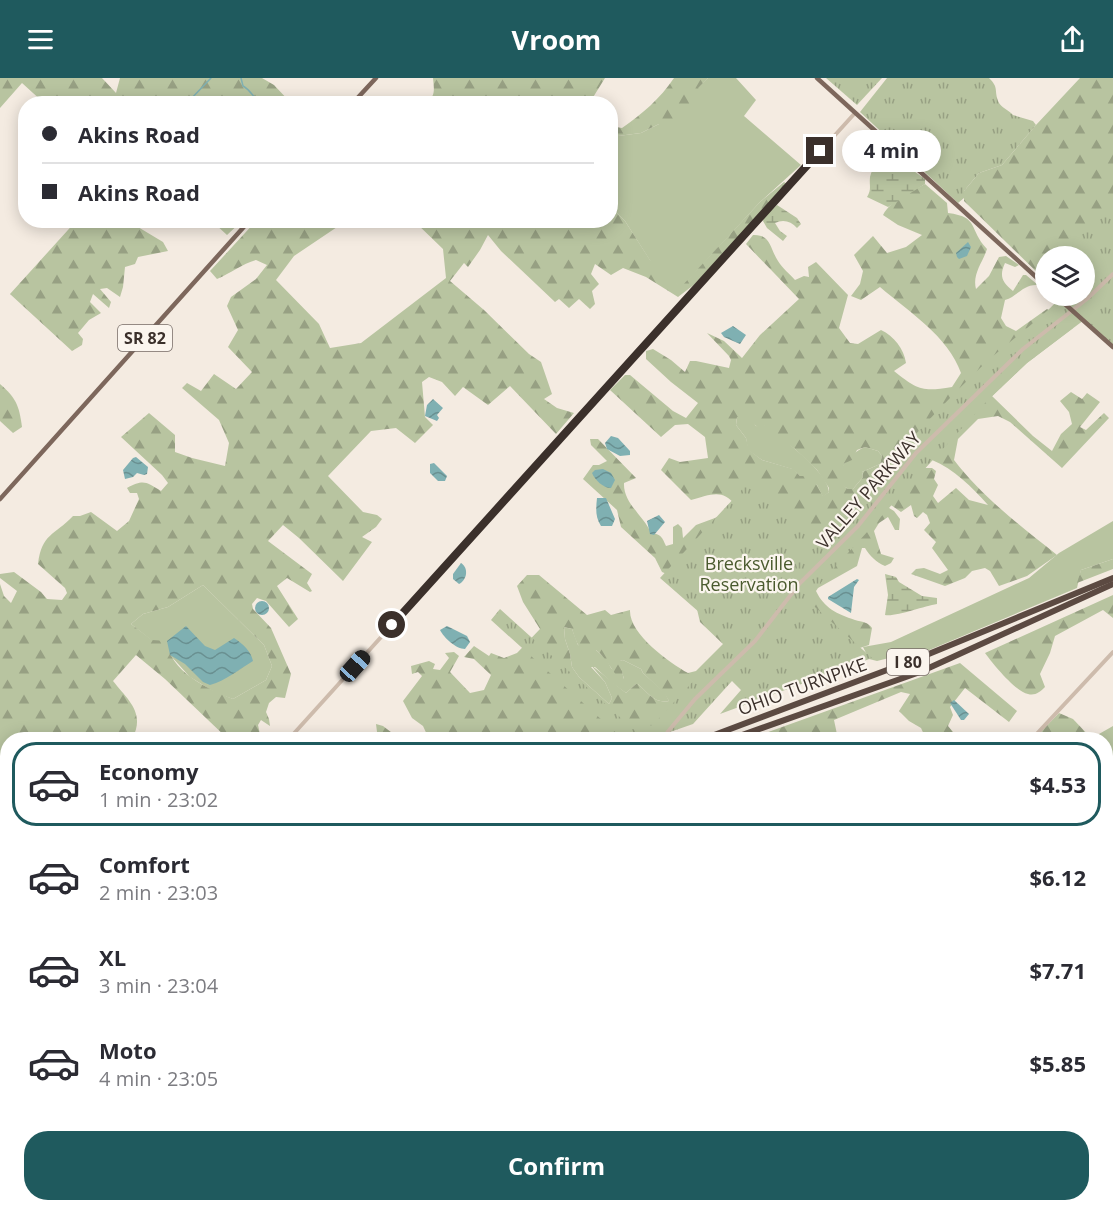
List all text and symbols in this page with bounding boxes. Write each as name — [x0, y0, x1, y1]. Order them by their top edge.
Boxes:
text: Vroom — [512, 21, 601, 58]
icon: menu — [24, 23, 57, 56]
icon: share — [1056, 23, 1089, 56]
text: Akins Road — [78, 119, 200, 149]
callout: 4 min — [841, 130, 940, 172]
route end — [806, 137, 833, 164]
text: 4 min — [864, 137, 919, 164]
text: Akins Road — [78, 177, 200, 207]
map controls — [1035, 246, 1095, 306]
button: layers — [1035, 246, 1095, 306]
road number: SR 82 — [118, 325, 172, 351]
street label: VALLEY PARKWAY — [810, 426, 926, 554]
park label: Brecksville Reservation — [699, 551, 799, 596]
route start — [378, 611, 405, 638]
car — [336, 647, 374, 685]
road number: I 80 — [887, 649, 929, 675]
street label: OHIO TURNPIKE — [734, 652, 870, 720]
text: Economy — [99, 756, 198, 786]
icon: car — [27, 757, 81, 811]
text: $4.53 — [1029, 769, 1086, 799]
text: 1 min · 23:02 — [99, 786, 218, 813]
text: Comfort — [99, 849, 190, 879]
icon: car — [27, 850, 81, 904]
text: $6.12 — [1029, 862, 1086, 892]
text: 2 min · 23:03 — [99, 879, 218, 906]
text: XL — [99, 942, 126, 972]
icon: car — [27, 943, 81, 997]
text: $7.71 — [1029, 955, 1086, 985]
text: 3 min · 23:04 — [99, 972, 218, 999]
text: Moto — [99, 1035, 157, 1065]
icon: car — [27, 1036, 81, 1090]
text: $5.85 — [1029, 1048, 1086, 1078]
text: 4 min · 23:05 — [99, 1065, 218, 1092]
button: Confirm — [24, 1131, 1089, 1200]

